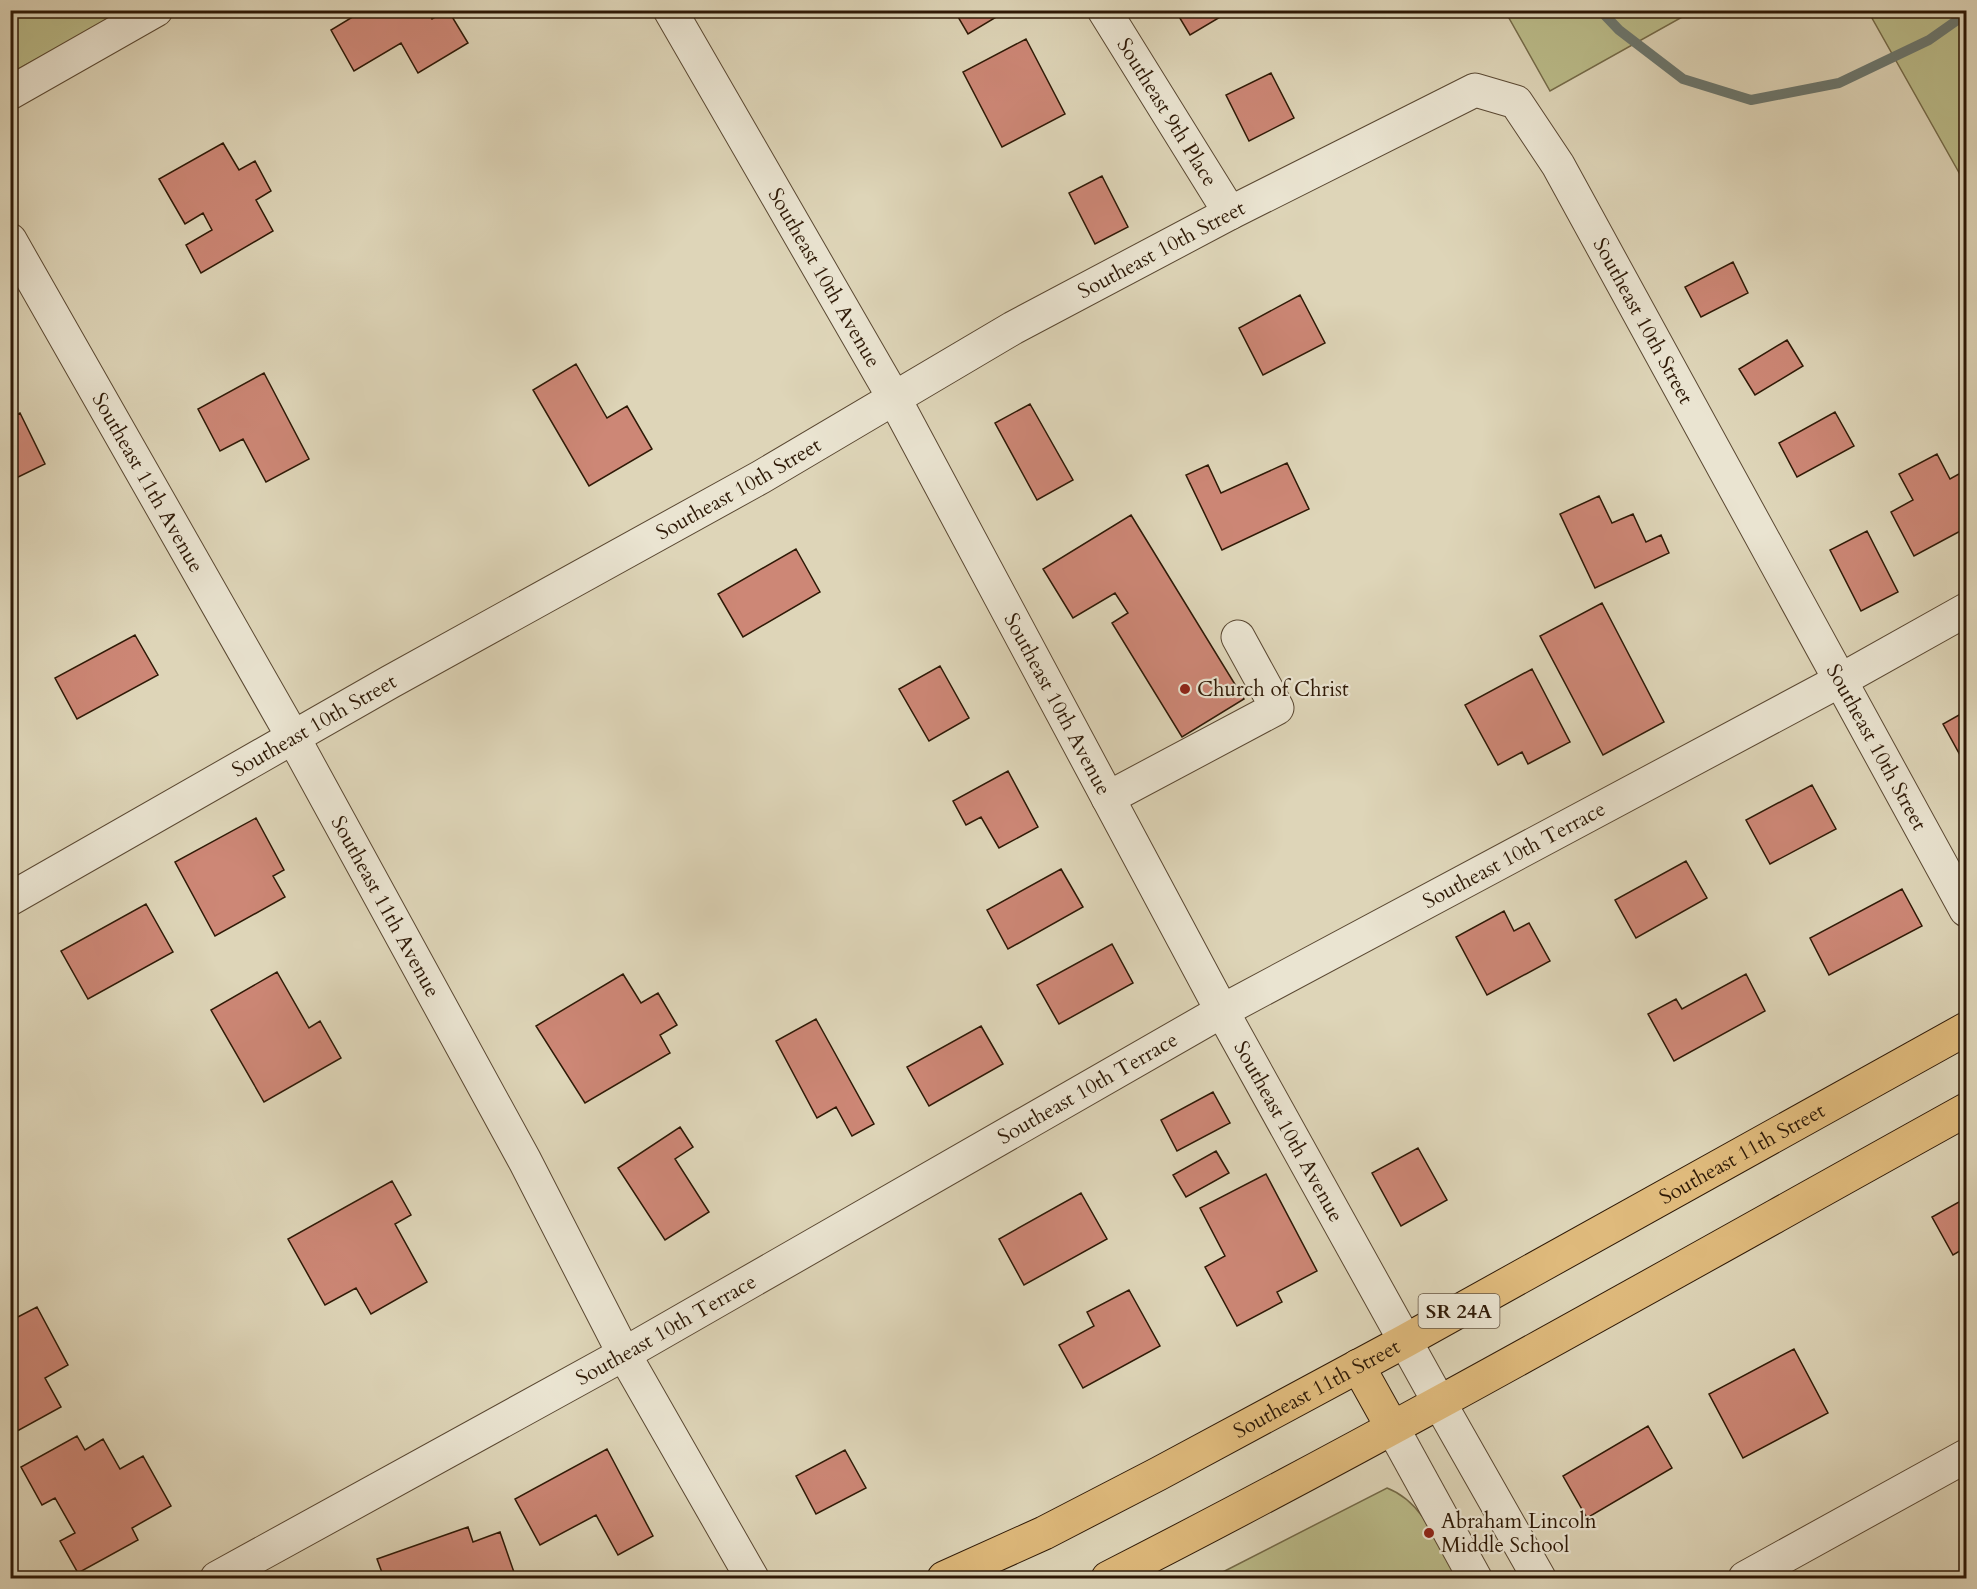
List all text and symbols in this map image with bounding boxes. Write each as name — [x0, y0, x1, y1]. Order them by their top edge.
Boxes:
street label: Southeast 9th Place — [1110, 32, 1224, 192]
street label: Southeast 10th Avenue — [761, 183, 887, 373]
street label: Southeast 10th Street — [1073, 194, 1250, 306]
street label: Southeast 10th Street — [1586, 233, 1700, 410]
street label: Southeast 11th Avenue — [85, 387, 210, 578]
street label: Southeast 10th Street — [651, 431, 827, 547]
street label: Southeast 10th Avenue — [997, 608, 1118, 801]
street label: Southeast 10th Street — [1819, 659, 1934, 836]
street label: Southeast 10th Street — [226, 667, 402, 784]
place label: Church of Christ — [1197, 675, 1349, 704]
marker: Church of Christ — [1178, 682, 1192, 696]
street label: Southeast 10th Terrace — [1418, 795, 1611, 916]
street label: Southeast 11th Avenue — [324, 811, 447, 1003]
street label: Southeast 10th Terrace — [992, 1025, 1183, 1152]
street label: Southeast 10th Avenue — [1226, 1036, 1350, 1227]
street label: Southeast 11th Street — [1654, 1096, 1830, 1212]
street label: Southeast 10th Terrace — [571, 1267, 762, 1393]
road number: SR 24A — [1418, 1294, 1500, 1328]
street label: Southeast 11th Street — [1228, 1332, 1406, 1446]
place label: Abraham Lincoln Middle School — [1441, 1507, 1597, 1560]
marker: Abraham Lincoln Middle School — [1422, 1526, 1436, 1540]

